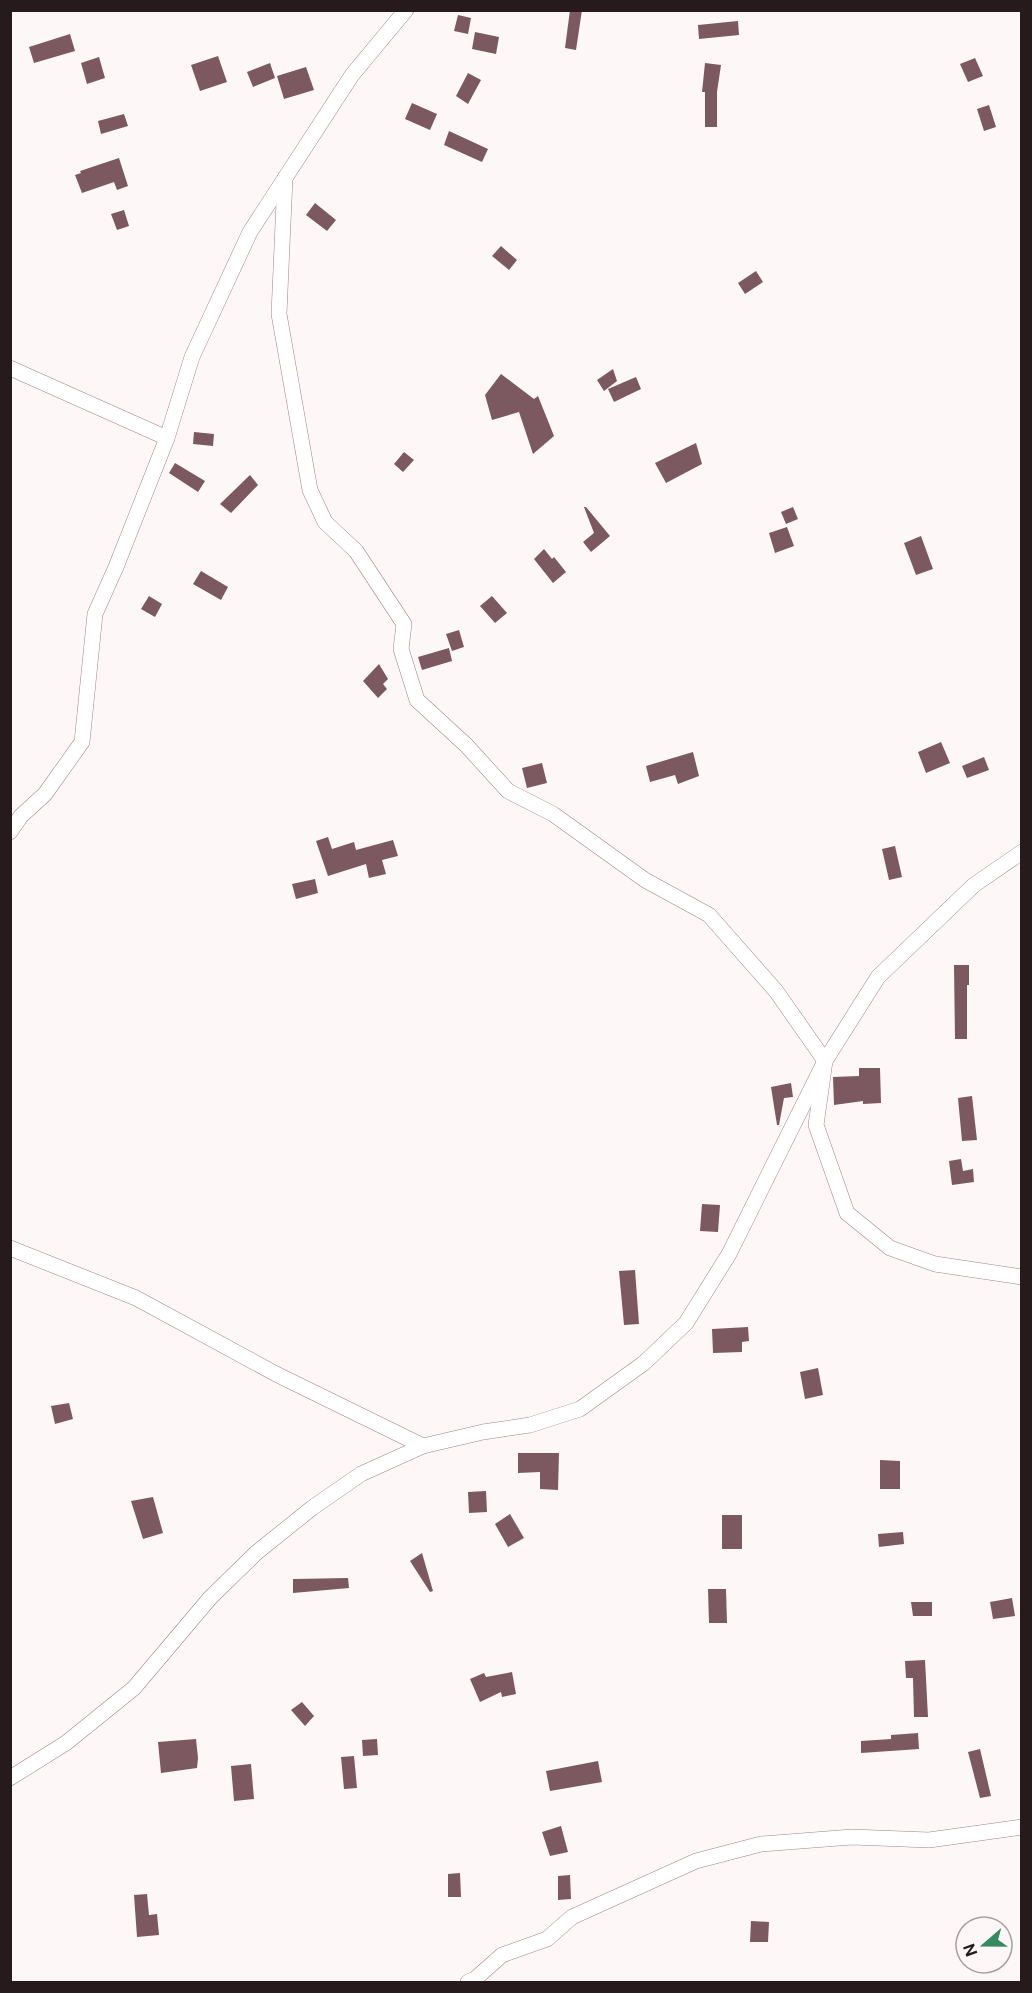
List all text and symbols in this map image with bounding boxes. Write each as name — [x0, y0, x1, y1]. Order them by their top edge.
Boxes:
north arrow — [954, 1915, 1014, 1975]
text: N — [959, 1941, 981, 1959]

